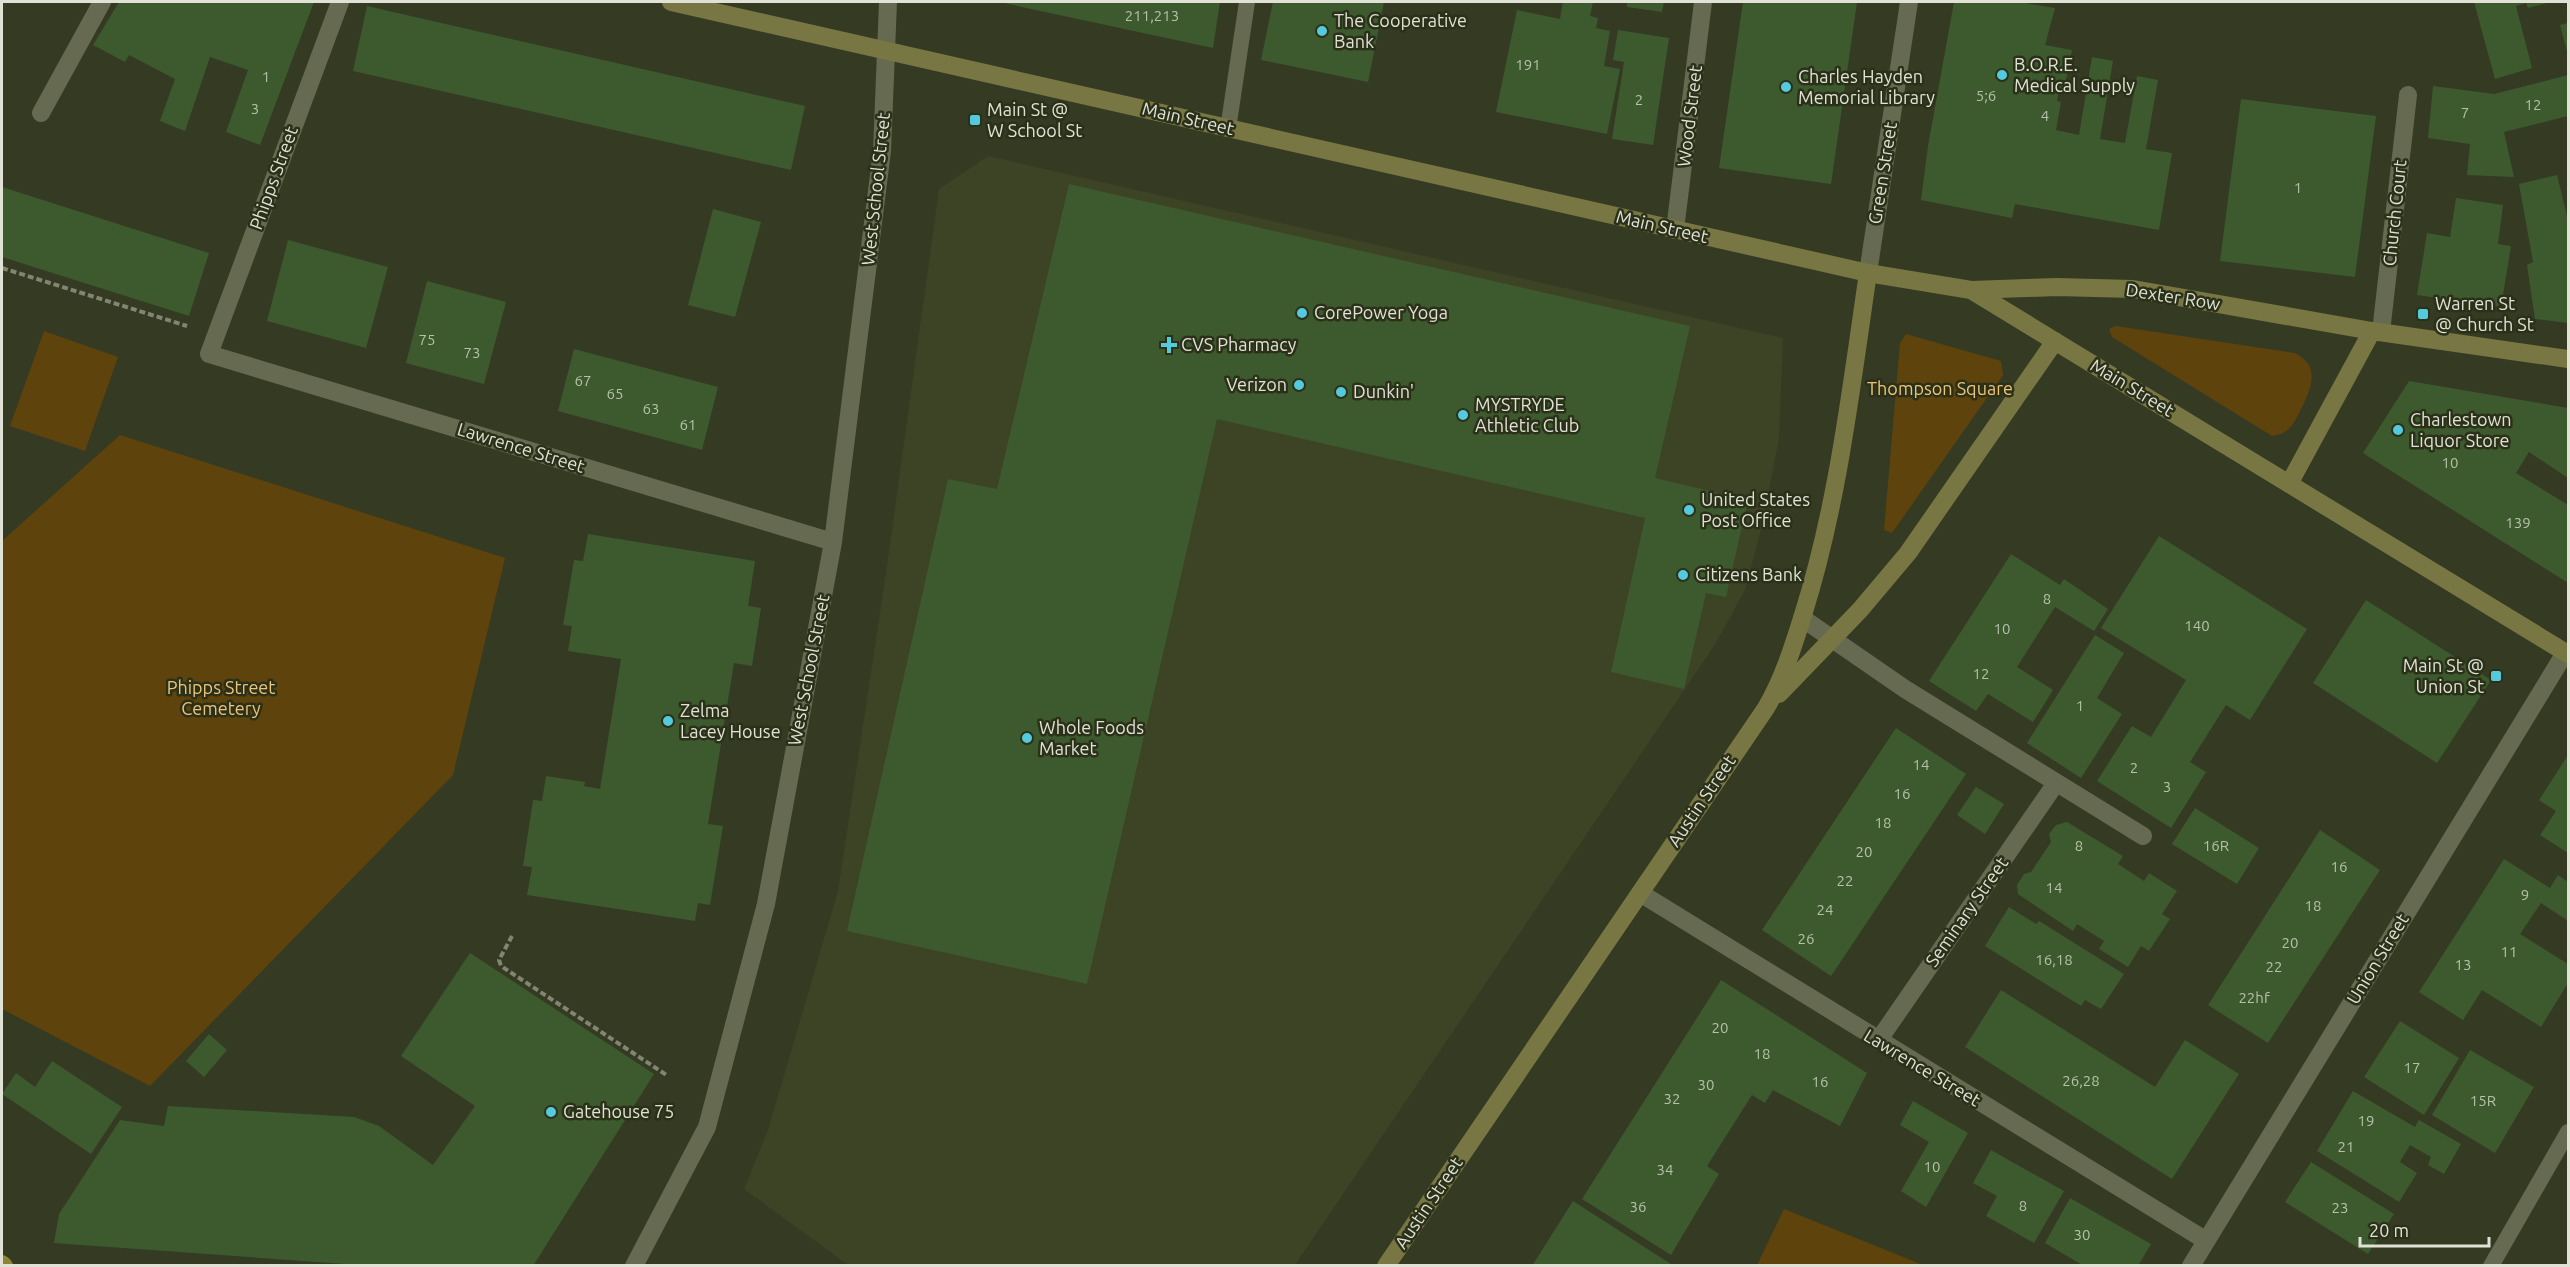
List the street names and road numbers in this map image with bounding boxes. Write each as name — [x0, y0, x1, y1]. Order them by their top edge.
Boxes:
street label: Wood Street — [1673, 64, 1705, 168]
street label: Main Street — [1140, 98, 1236, 138]
street label: West School Street — [857, 111, 893, 266]
street label: Green Street — [1864, 120, 1900, 225]
street label: Phipps Street — [245, 123, 301, 232]
street label: Church Court — [2378, 159, 2410, 267]
street label: Main Street — [1614, 206, 1710, 246]
street label: Dexter Row — [2125, 279, 2222, 313]
street label: Main Street — [2087, 354, 2178, 420]
street label: Lawrence Street — [455, 418, 587, 476]
street label: West School Street — [784, 593, 832, 747]
street label: Austin Street — [1663, 751, 1739, 850]
street label: Seminary Street — [1921, 853, 2011, 970]
street label: Union Street — [2342, 910, 2412, 1007]
street label: Lawrence Street — [1861, 1025, 1984, 1110]
street label: Austin Street — [1390, 1153, 1466, 1252]

